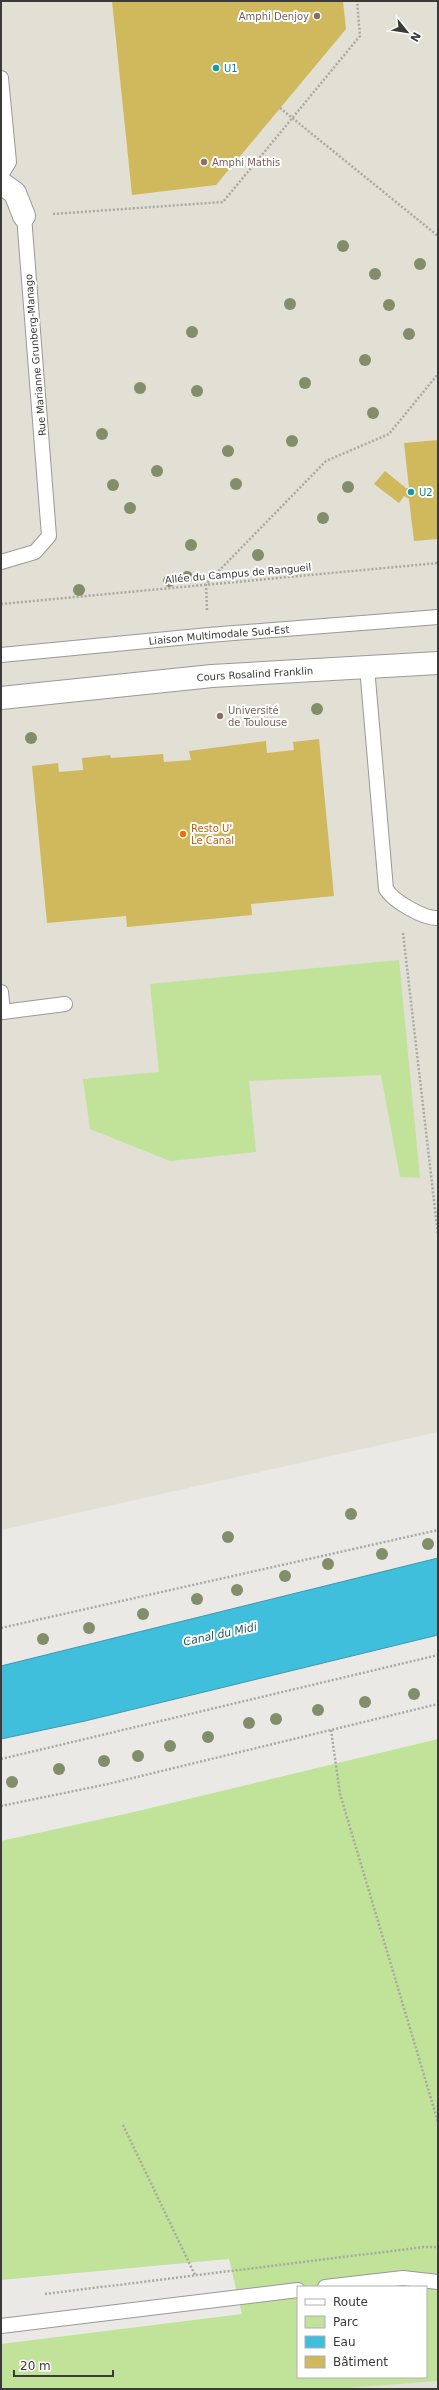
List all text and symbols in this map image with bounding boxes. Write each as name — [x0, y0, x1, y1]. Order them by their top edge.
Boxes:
place label: Amphi Denjoy — [239, 11, 309, 22]
marker: Amphi Denjoy — [312, 11, 322, 21]
north arrow — [387, 12, 427, 52]
text: N — [407, 30, 423, 44]
marker: U1 — [211, 63, 221, 73]
place label: U1 — [224, 63, 238, 74]
marker: Amphi Mathis — [199, 157, 209, 167]
place label: Amphi Mathis — [212, 157, 280, 168]
street label: Rue Marianne Grunberg-Manago — [23, 273, 48, 436]
marker: U2 — [406, 487, 416, 497]
place label: U2 — [419, 487, 433, 498]
street label: Allée du Campus de Rangueil — [164, 562, 312, 585]
street label: Liaison Multimodale Sud-Est — [148, 624, 290, 647]
street label: Cours Rosalind Franklin — [196, 665, 313, 684]
place label: Université de Toulouse — [228, 705, 287, 728]
marker: Université de Toulouse — [215, 711, 225, 721]
place label: Resto U' Le Canal — [191, 823, 234, 846]
marker: Resto U' Le Canal — [178, 829, 188, 839]
water label: Canal du Midi — [182, 1620, 258, 1649]
legend — [297, 2286, 427, 2378]
text: Route — [333, 2295, 368, 2309]
text: Parc — [333, 2315, 358, 2329]
text: Eau — [333, 2335, 356, 2349]
scale bar — [14, 2352, 113, 2378]
text: Bâtiment — [333, 2355, 388, 2369]
text: 20 m — [20, 2359, 51, 2373]

